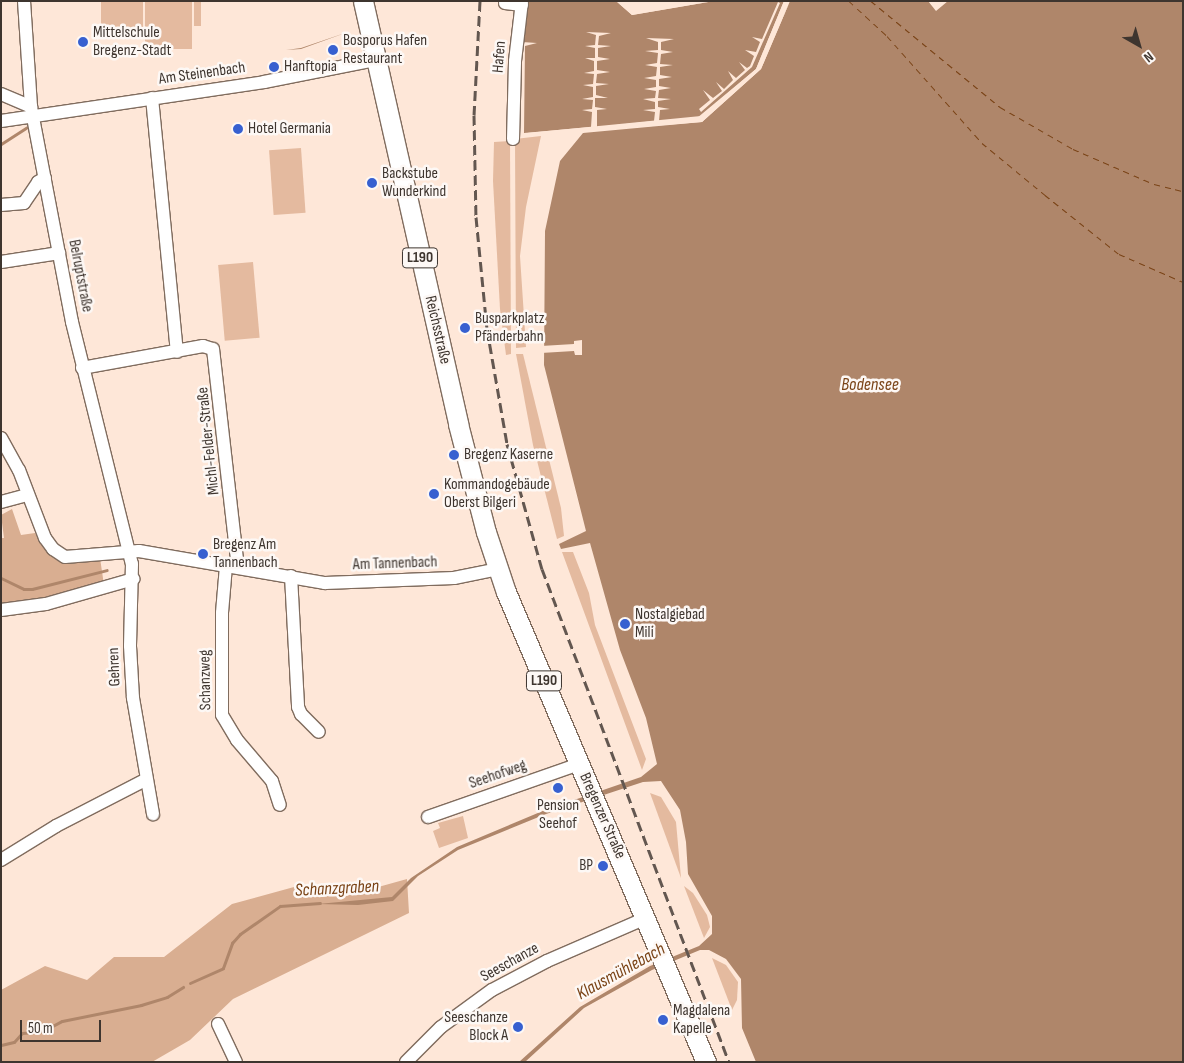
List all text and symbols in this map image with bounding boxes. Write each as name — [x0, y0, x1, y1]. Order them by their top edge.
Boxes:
north arrow — [1114, 20, 1164, 70]
place label: Mittelschule Bregenz-Stadt — [93, 23, 171, 61]
place label: Bosporus Hafen Restaurant — [343, 31, 427, 69]
marker: Mittelschule Bregenz-Stadt — [77, 36, 89, 48]
street label: Hafen — [489, 40, 511, 74]
marker: Bosporus Hafen Restaurant — [327, 44, 339, 56]
text: N — [1140, 48, 1157, 66]
place label: Hanftopia — [284, 57, 337, 77]
street label: Am Steinenbach — [158, 58, 246, 90]
marker: Hanftopia — [268, 61, 280, 73]
place label: Hotel Germania — [248, 119, 331, 139]
marker: Hotel Germania — [232, 123, 244, 135]
place label: Backstube Wunderkind — [382, 164, 446, 202]
marker: Backstube Wunderkind — [366, 177, 378, 189]
street label: Belruptstraße — [64, 238, 96, 314]
road number: L190 — [401, 246, 439, 270]
street label: Reichsstraße — [420, 294, 454, 366]
place label: Busparkplatz Pfänderbahn — [475, 309, 545, 347]
marker: Busparkplatz Pfänderbahn — [459, 322, 471, 334]
water label: Bodensee — [841, 374, 899, 396]
street label: Michl-Felder-Straße — [194, 386, 224, 496]
place label: Bregenz Kaserne — [464, 445, 553, 465]
marker: Bregenz Kaserne — [448, 449, 460, 461]
place label: Kommandogebäude Oberst Bilgeri — [444, 475, 550, 513]
marker: Kommandogebäude Oberst Bilgeri — [428, 488, 440, 500]
place label: Bregenz Am Tannenbach — [213, 535, 278, 573]
marker: Bregenz Am Tannenbach — [197, 548, 209, 560]
street label: Am Tannenbach — [352, 553, 438, 575]
place label: Nostalgiebad Mili — [635, 605, 705, 643]
marker: Nostalgiebad Mili — [619, 618, 631, 630]
street label: Gehren — [105, 647, 125, 687]
street label: Schanzweg — [196, 650, 216, 710]
road number: L190 — [525, 668, 563, 694]
street label: Seehofweg — [467, 756, 529, 794]
street label: Bregenzer Straße — [575, 770, 629, 862]
marker: Pension Seehof — [552, 782, 564, 794]
place label: Pension Seehof — [537, 796, 579, 834]
place label: BP — [579, 856, 593, 876]
marker: BP — [597, 860, 609, 872]
water label: Schanzgraben — [294, 876, 380, 902]
street label: Seeschanze — [478, 939, 542, 987]
water label: Klausmühlebach — [573, 939, 669, 1005]
place label: Magdalena Kapelle — [673, 1001, 730, 1039]
place label: Seeschanze Block A — [444, 1008, 508, 1046]
scale bar — [22, 1010, 104, 1042]
marker: Magdalena Kapelle — [657, 1014, 669, 1026]
text: 50 m — [28, 1019, 53, 1038]
marker: Seeschanze Block A — [512, 1021, 524, 1033]

